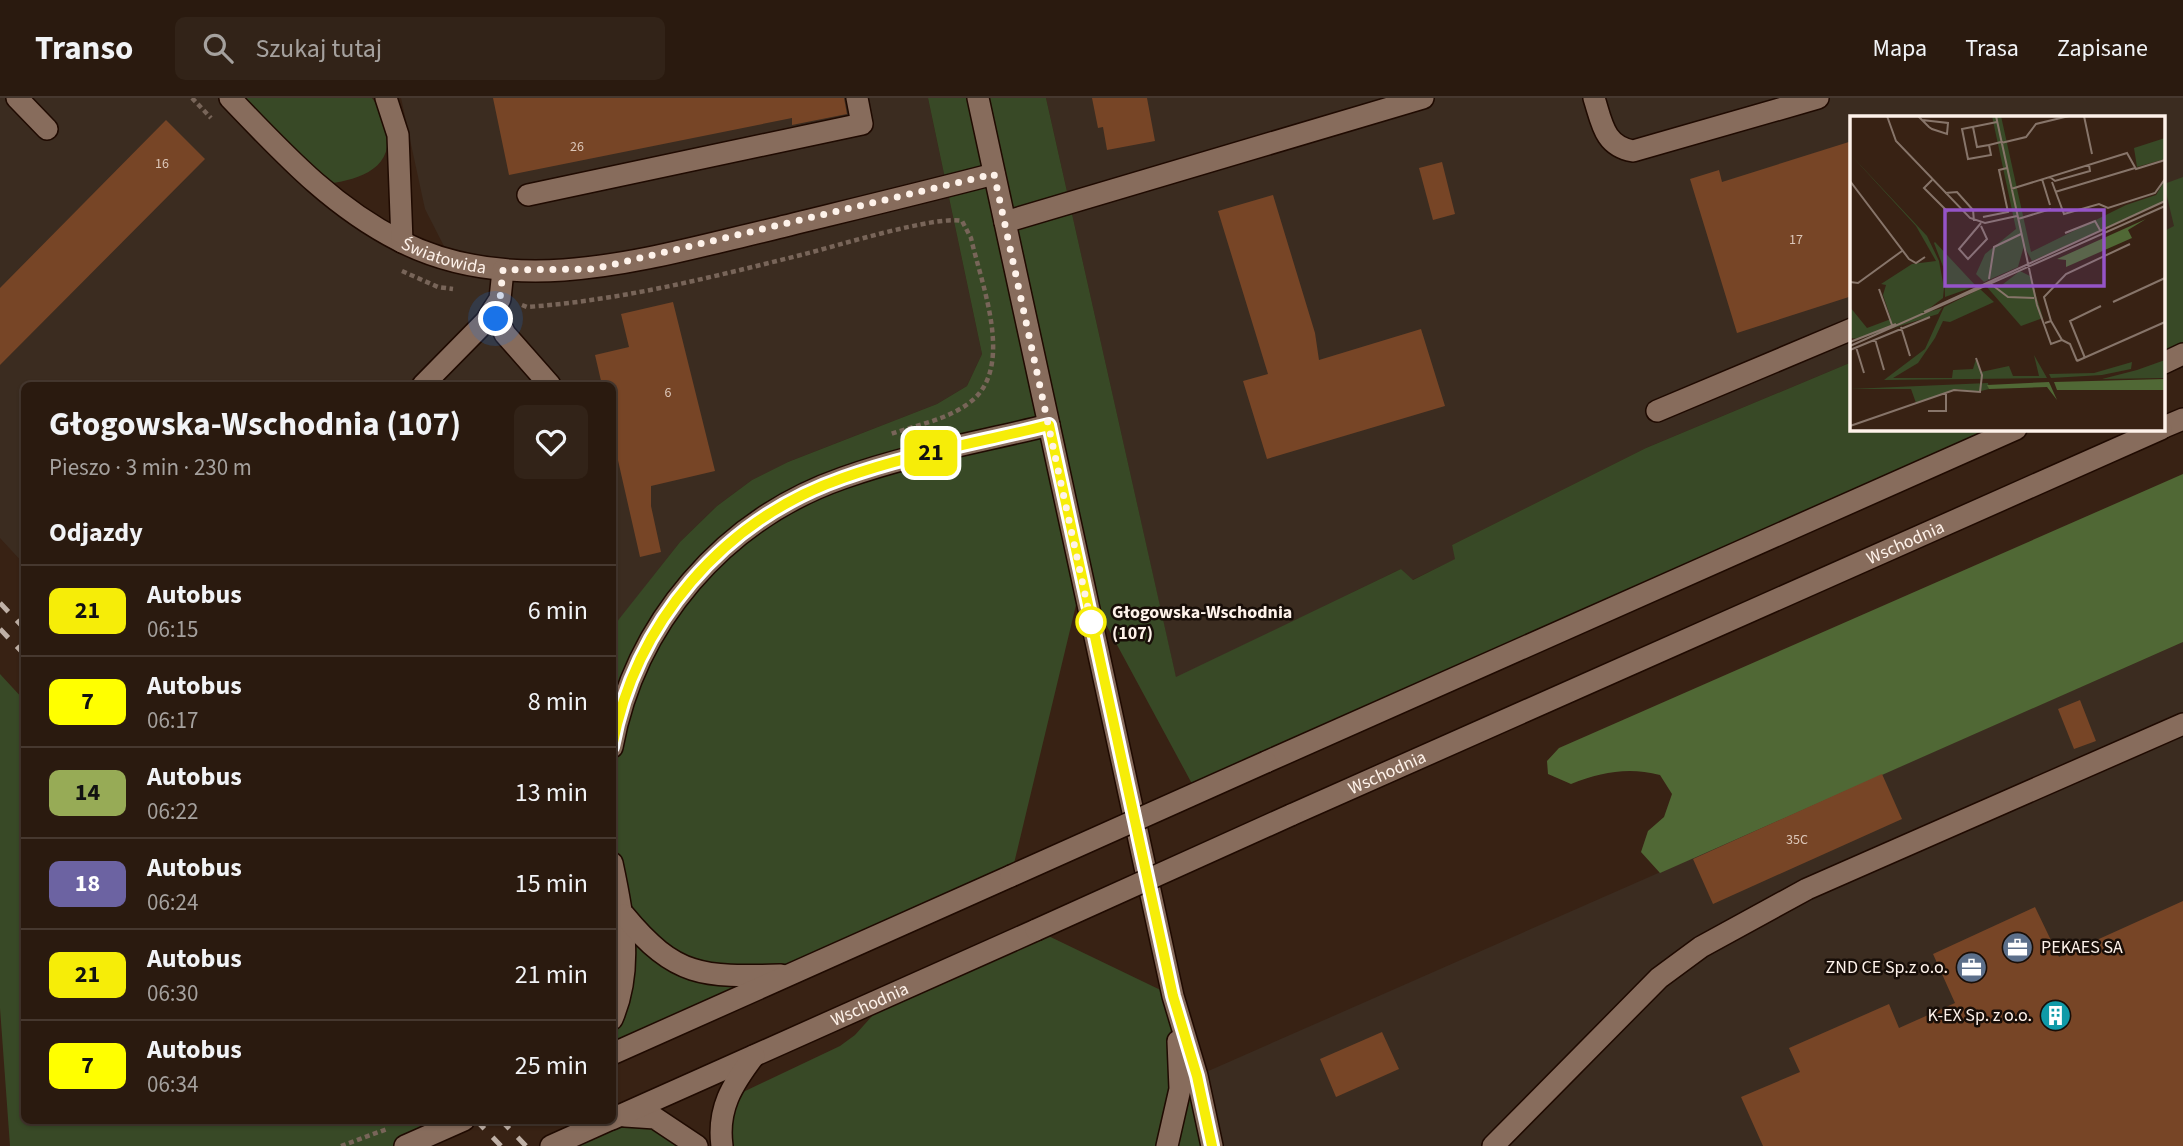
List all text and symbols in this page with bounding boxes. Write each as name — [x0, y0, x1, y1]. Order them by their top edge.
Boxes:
search box — [175, 17, 665, 80]
text: Transo — [35, 25, 133, 72]
icon: search — [199, 29, 237, 67]
text: Szukaj tutaj — [255, 30, 382, 67]
text: Mapa — [1873, 31, 1927, 66]
text: Trasa — [1965, 31, 2019, 66]
text: Zapisane — [2057, 31, 2148, 66]
inset map — [1850, 116, 2166, 430]
house number: 26 — [570, 137, 584, 157]
house number: 16 — [155, 154, 169, 174]
house number: 17 — [1789, 230, 1803, 250]
street label: Światowida — [397, 231, 488, 281]
your location — [478, 301, 513, 336]
house number: 6 — [665, 383, 672, 403]
text: Głogowska-Wschodnia (107) — [49, 401, 461, 448]
button: heart — [514, 405, 588, 479]
line badge: 21 — [900, 430, 962, 476]
text: 21 — [918, 435, 944, 470]
text: Pieszo · 3 min · 230 m — [49, 451, 252, 484]
text: Odjazdy — [49, 514, 143, 551]
street label: Wschodnia — [1863, 515, 1948, 571]
text: Autobus — [147, 576, 242, 613]
text: 6 min — [528, 592, 588, 629]
text: 21 — [75, 593, 100, 628]
place label: Głogowska-Wschodnia (107) — [1112, 600, 1292, 646]
marker: Głogowska-Wschodnia (107) — [1076, 607, 1106, 637]
text: 06:15 — [147, 613, 198, 646]
text: Autobus — [147, 667, 242, 704]
text: 8 min — [528, 683, 588, 720]
text: 7 — [81, 684, 94, 719]
text: 06:17 — [147, 704, 198, 737]
street label: Wschodnia — [1344, 745, 1430, 801]
text: Autobus — [147, 758, 242, 795]
text: 13 min — [515, 774, 588, 811]
text: 14 — [75, 775, 100, 810]
text: 06:22 — [147, 795, 198, 828]
house number: 35C — [1786, 830, 1808, 850]
text: Autobus — [147, 849, 242, 886]
text: 15 min — [515, 865, 588, 902]
text: 18 — [75, 866, 100, 901]
text: 06:24 — [147, 886, 198, 919]
office icon: PEKAES SA — [2001, 930, 2035, 964]
place label: PEKAES SA — [2041, 935, 2123, 960]
text: Autobus — [147, 940, 242, 977]
office icon: ZND CE Sp.z o.o. — [1954, 950, 1988, 984]
place label: ZND CE Sp.z o.o. — [1826, 955, 1948, 980]
text: 21 min — [515, 956, 588, 993]
text: 21 — [75, 957, 100, 992]
street label: Wschodnia — [827, 976, 913, 1033]
text: 06:30 — [147, 977, 198, 1010]
building icon: K-EX Sp. z o.o. — [2038, 998, 2072, 1032]
place label: K-EX Sp. z o.o. — [1928, 1003, 2032, 1028]
text: Autobus — [147, 1031, 242, 1068]
text: 25 min — [515, 1047, 588, 1084]
text: 7 — [81, 1048, 94, 1083]
text: 06:34 — [147, 1068, 198, 1101]

